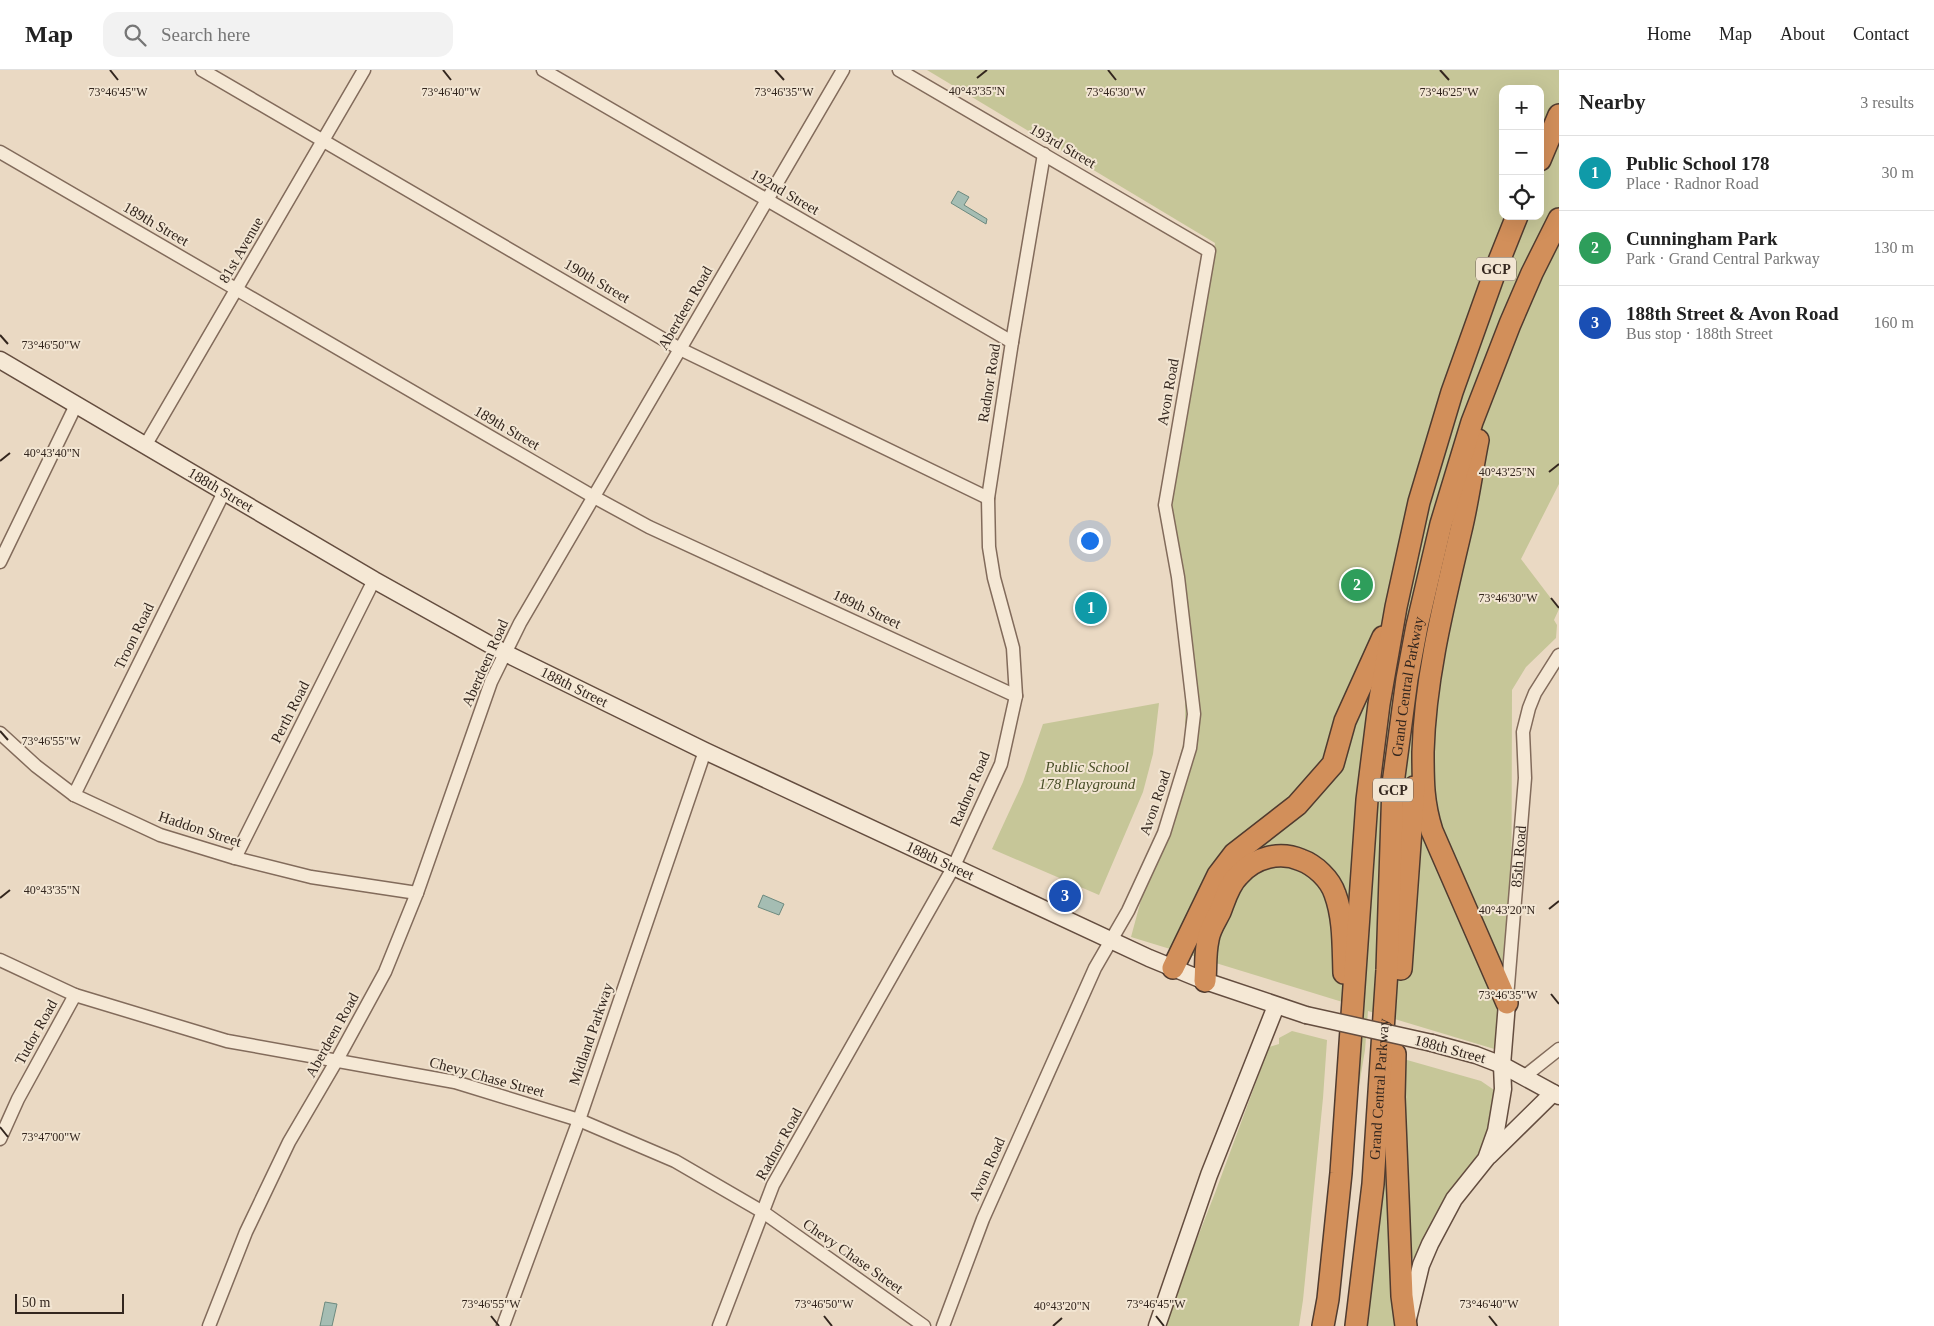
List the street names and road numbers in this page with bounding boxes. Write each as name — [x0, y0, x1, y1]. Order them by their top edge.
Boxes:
street label: 193rd Street — [1027, 121, 1100, 172]
street label: 192nd Street — [748, 166, 823, 218]
street label: 189th Street — [120, 199, 192, 250]
street label: 81st Avenue — [216, 214, 266, 286]
street label: 190th Street — [561, 256, 633, 307]
road number: GCP — [1476, 258, 1516, 280]
street label: Aberdeen Road — [655, 263, 716, 353]
street label: Radnor Road — [975, 342, 1003, 424]
street label: Avon Road — [1154, 357, 1182, 427]
street label: 189th Street — [471, 403, 543, 454]
street label: 188th Street — [185, 464, 257, 516]
street label: 189th Street — [831, 586, 904, 632]
street label: Troon Road — [111, 600, 157, 672]
street label: Grand Central Parkway — [1389, 614, 1427, 758]
street label: Aberdeen Road — [459, 616, 512, 709]
street label: 188th Street — [538, 664, 611, 711]
street label: Perth Road — [268, 678, 313, 746]
street label: Radnor Road — [947, 749, 993, 829]
street label: Avon Road — [1136, 768, 1174, 838]
road number: GCP — [1373, 778, 1413, 802]
street label: Haddon Street — [157, 808, 244, 850]
street label: 85th Road — [1508, 824, 1529, 888]
street label: 188th Street — [904, 838, 977, 884]
street label: Midland Parkway — [566, 980, 616, 1087]
street label: Aberdeen Road — [302, 990, 362, 1080]
street label: Tudor Road — [12, 996, 61, 1067]
street label: Grand Central Parkway — [1367, 1017, 1392, 1160]
street label: 188th Street — [1413, 1032, 1488, 1066]
street label: Chevy Chase Street — [428, 1054, 547, 1100]
street label: Radnor Road — [753, 1105, 806, 1183]
street label: Avon Road — [966, 1134, 1008, 1203]
street label: Chevy Chase Street — [800, 1216, 907, 1297]

